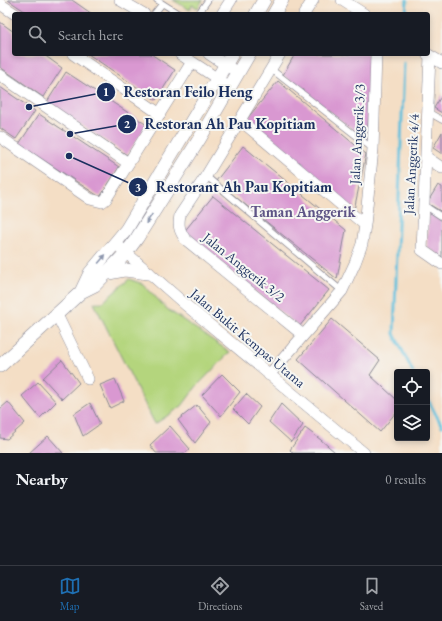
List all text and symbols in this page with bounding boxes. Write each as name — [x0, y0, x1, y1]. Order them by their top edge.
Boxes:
search box — [12, 12, 430, 56]
icon: search — [26, 23, 48, 45]
text: Search here — [58, 25, 123, 44]
callout: Restoran Feilo Heng — [96, 78, 260, 105]
text: Restoran Feilo Heng — [124, 82, 253, 101]
street label: Jalan Anggerik 3/3 — [345, 83, 369, 186]
text: 1 — [103, 84, 109, 100]
callout: Restoran Ah Pau Kopitiam — [117, 110, 324, 137]
street label: Jalan Anggerik 4/4 — [399, 113, 423, 216]
text: Restoran Ah Pau Kopitiam — [144, 114, 316, 133]
text: 2 — [124, 116, 131, 132]
callout: Restorant Ah Pau Kopitiam — [128, 173, 340, 200]
text: Restorant Ah Pau Kopitiam — [156, 177, 332, 196]
text: 3 — [135, 179, 141, 195]
district label: Taman Anggerik — [250, 202, 357, 221]
one-way arrow — [146, 213, 153, 224]
street label: Jalan Anggerik 3/2 — [198, 228, 289, 306]
one-way arrow — [97, 254, 106, 265]
street label: Jalan Bukit Kempas Utama — [186, 284, 310, 392]
map controls — [394, 369, 430, 441]
button: locate — [394, 369, 430, 405]
button: layers — [394, 405, 430, 441]
text: Nearby — [16, 468, 68, 490]
text: 0 results — [385, 471, 426, 488]
tab: Map — [59, 575, 81, 613]
tab: Directions — [198, 575, 242, 613]
tab: Saved — [360, 575, 383, 613]

